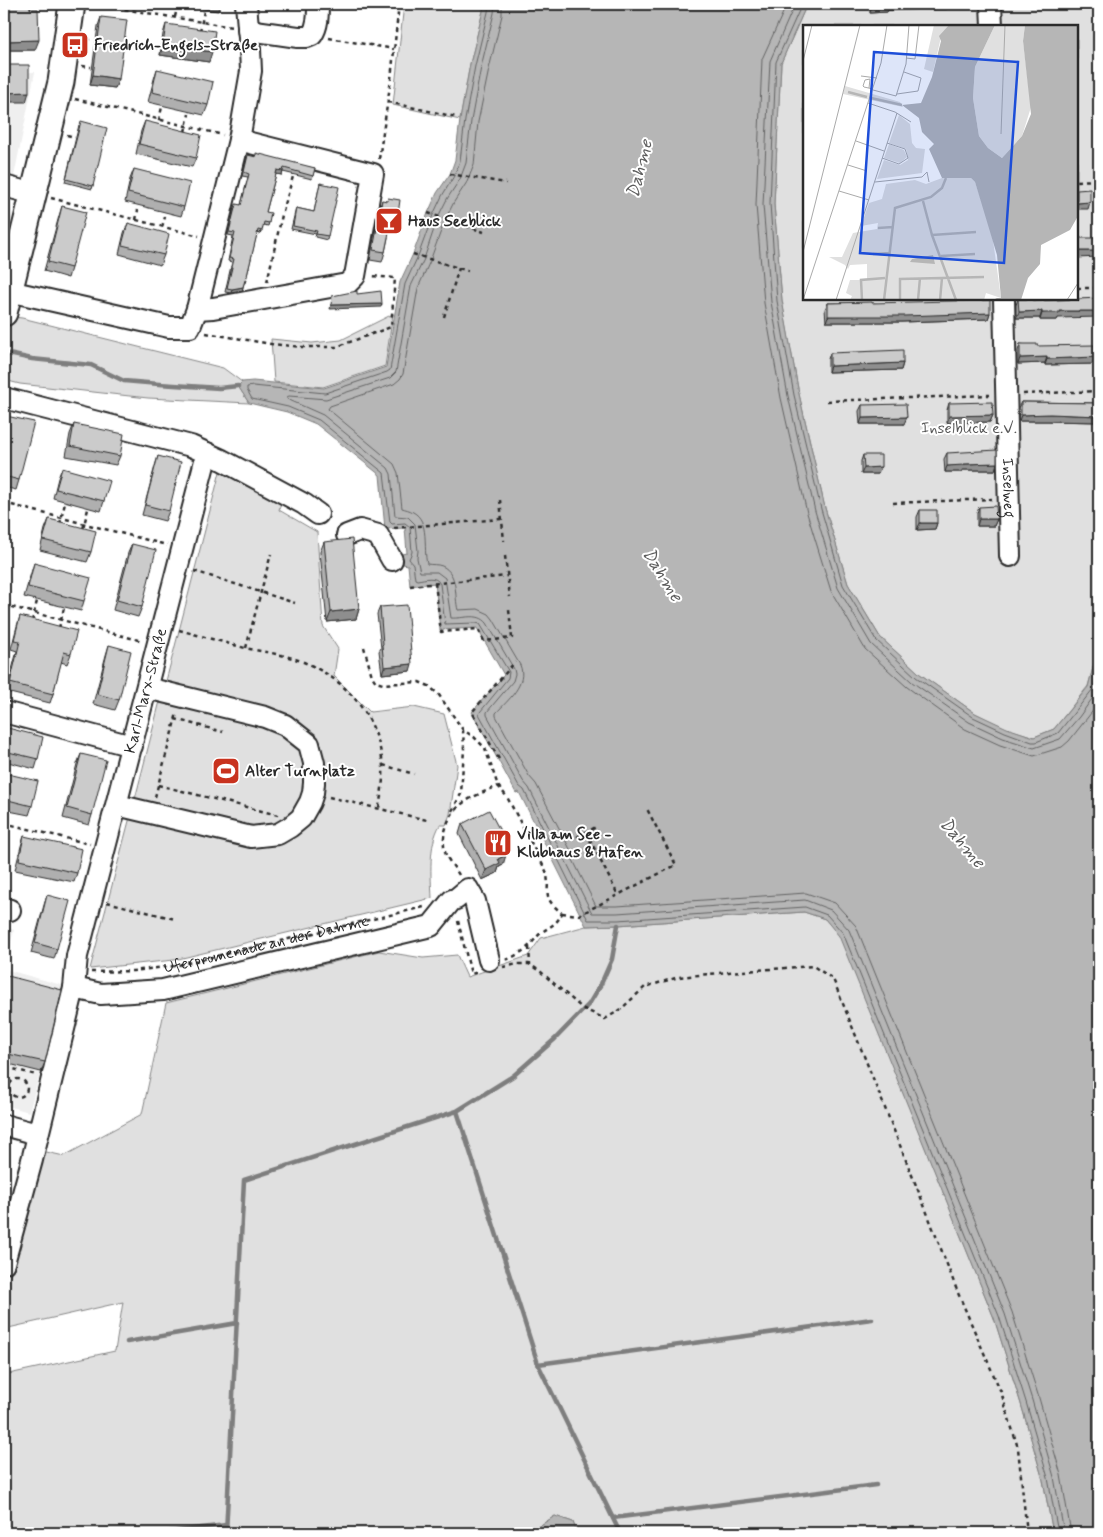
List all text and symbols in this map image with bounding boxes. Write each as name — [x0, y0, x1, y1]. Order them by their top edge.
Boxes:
inset map — [803, 25, 1078, 300]
bus stop icon: Friedrich-Engels-Straße — [60, 30, 90, 60]
place label: Friedrich-Engels-Straße — [94, 35, 258, 58]
water label: Dahme — [621, 137, 659, 200]
bar icon: Haus Seeblick — [374, 206, 404, 236]
place label: Haus Seeblick — [408, 211, 502, 232]
park label: Inselblick e.V. — [921, 418, 1017, 439]
street label: Inselweg — [997, 458, 1020, 518]
water label: Dahme — [636, 544, 688, 607]
street label: Karl-Marx-Straße — [119, 626, 172, 756]
sports icon: Alter Turnplatz — [211, 756, 241, 786]
place label: Alter Turnplatz — [245, 761, 355, 782]
water label: Dahme — [934, 813, 991, 874]
place label: Villa am See - Klubhaus & Hafen — [517, 824, 644, 863]
restaurant icon: Villa am See - Klubhaus & Hafen — [483, 828, 513, 858]
street label: Uferpromenade an der Dahme — [163, 910, 371, 978]

